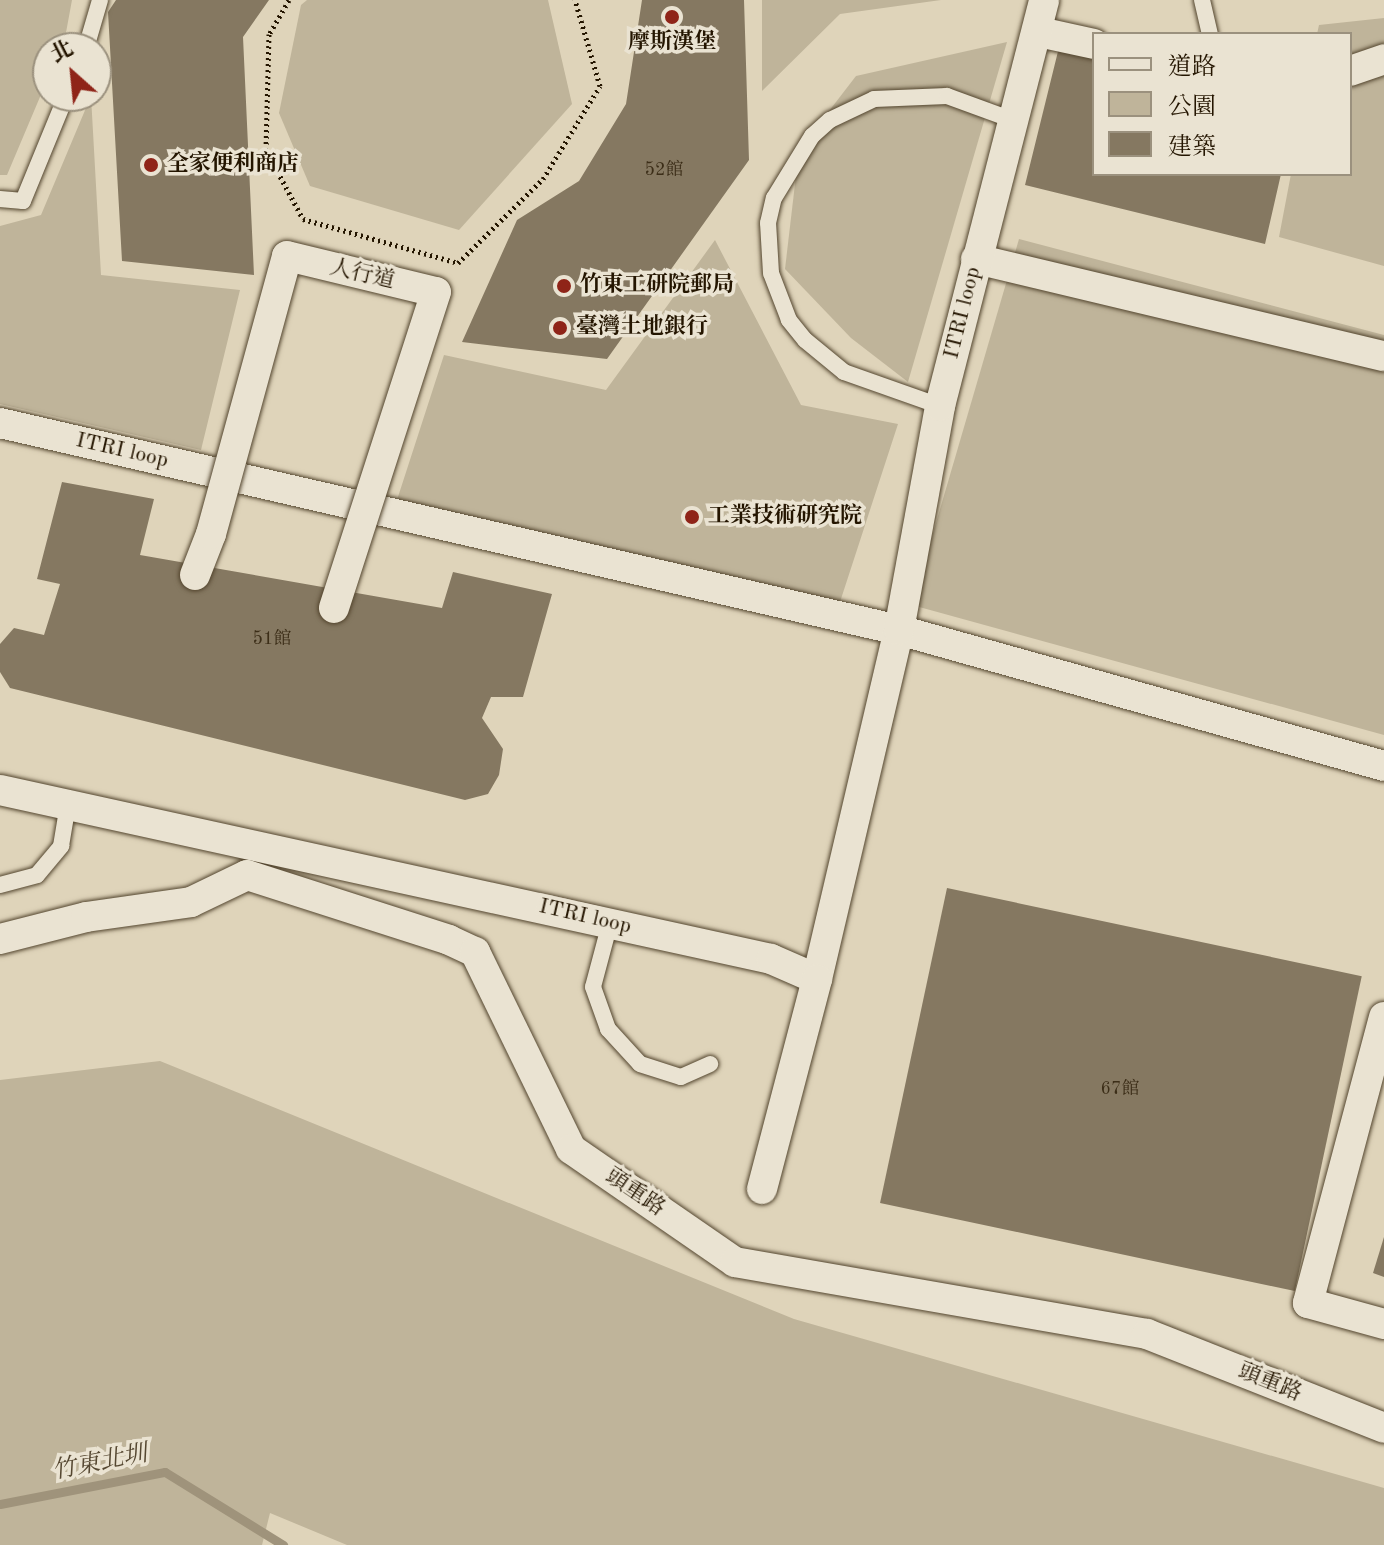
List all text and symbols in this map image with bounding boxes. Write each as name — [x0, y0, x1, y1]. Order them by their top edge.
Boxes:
marker: 摩斯漢堡 — [663, 8, 681, 26]
place label: 摩斯漢堡 — [628, 30, 716, 56]
north arrow — [32, 32, 112, 112]
legend — [1092, 32, 1352, 176]
text: 北 — [47, 38, 77, 67]
text: 道路 — [1168, 56, 1216, 80]
text: 公園 — [1168, 96, 1216, 120]
text: 建築 — [1168, 136, 1216, 160]
place label: 全家便利商店 — [167, 152, 299, 178]
marker: 全家便利商店 — [142, 156, 160, 174]
house number: 52館 — [645, 159, 683, 181]
street label: 人行道 — [327, 255, 397, 295]
street label: ITRI loop — [939, 264, 987, 362]
place label: 竹東工研院郵局 — [580, 273, 734, 299]
marker: 竹東工研院郵局 — [555, 277, 573, 295]
place label: 臺灣土地銀行 — [576, 315, 708, 341]
marker: 臺灣土地銀行 — [551, 319, 569, 337]
street label: ITRI loop — [73, 428, 171, 474]
place label: 工業技術研究院 — [708, 504, 862, 530]
marker: 工業技術研究院 — [683, 508, 701, 526]
house number: 51館 — [253, 628, 291, 650]
street label: ITRI loop — [536, 894, 634, 940]
house number: 67館 — [1101, 1078, 1139, 1100]
street label: 頭重路 — [600, 1164, 670, 1222]
street label: 頭重路 — [1234, 1358, 1306, 1408]
water label: 竹東北圳 — [50, 1441, 150, 1487]

